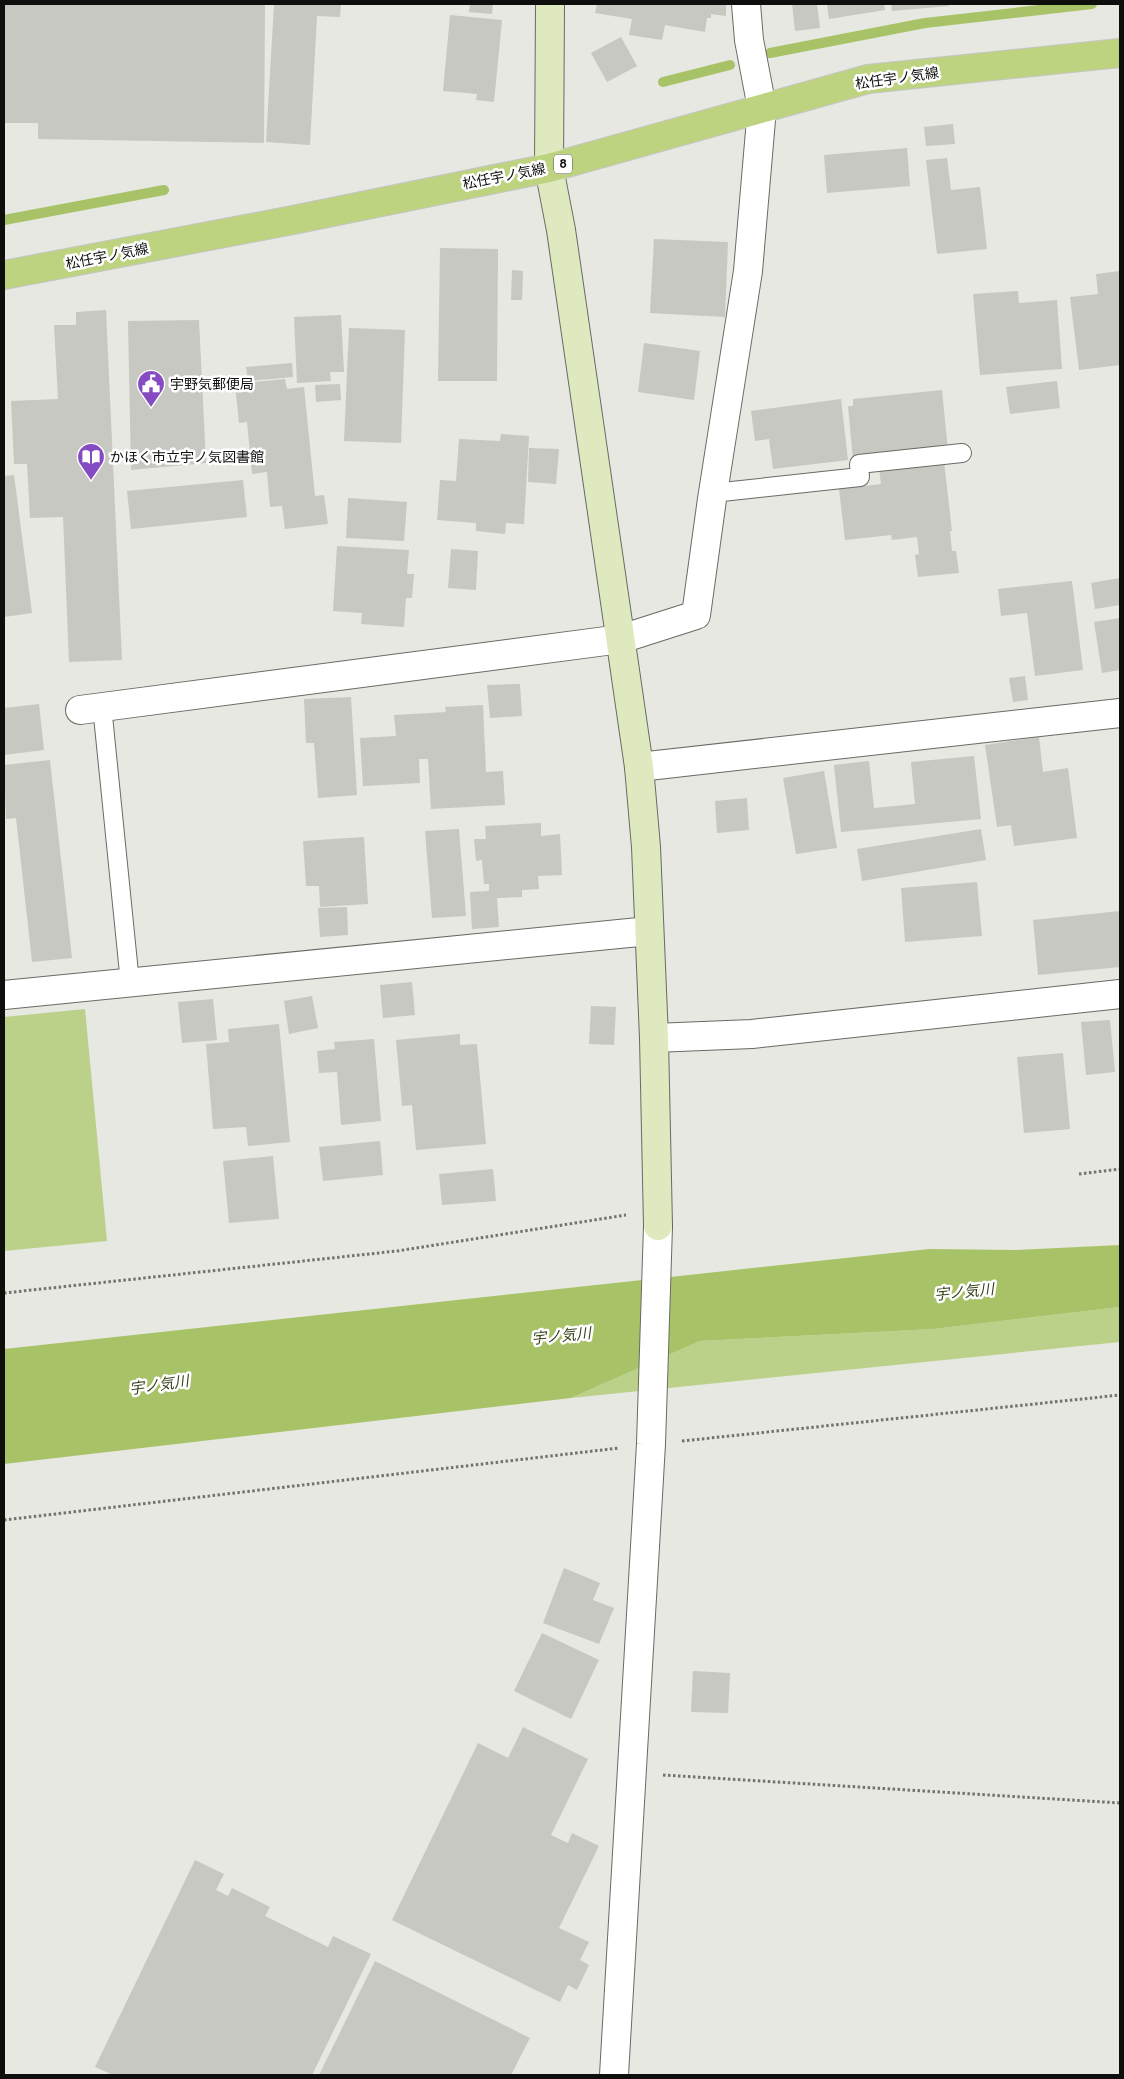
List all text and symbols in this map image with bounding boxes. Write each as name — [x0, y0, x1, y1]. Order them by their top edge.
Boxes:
street label: 松任宇ノ気線 — [854, 64, 940, 92]
road number: 8 — [554, 154, 572, 173]
street label: 松任宇ノ気線 — [461, 160, 547, 192]
street label: 松任宇ノ気線 — [64, 240, 150, 272]
public building icon: 宇野気郵便局 — [136, 369, 166, 408]
place label: 宇野気郵便局 — [170, 376, 254, 392]
library icon: かほく市立宇ノ気図書館 — [76, 442, 106, 481]
place label: かほく市立宇ノ気図書館 — [110, 449, 264, 465]
water label: 宇ノ気川 — [933, 1280, 997, 1304]
water label: 宇ノ気川 — [530, 1324, 594, 1348]
water label: 宇ノ気川 — [128, 1372, 192, 1398]

